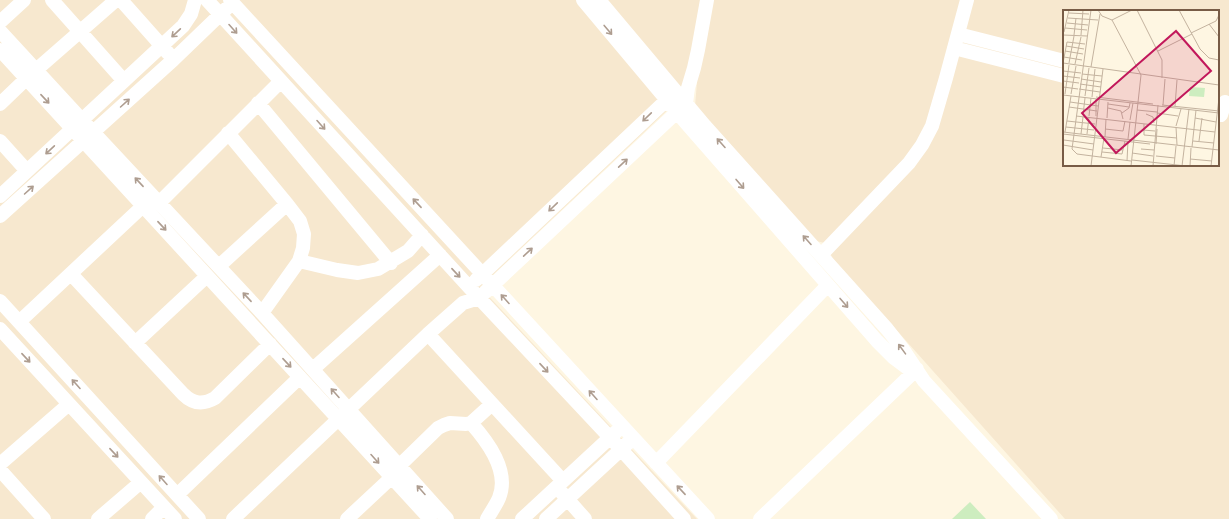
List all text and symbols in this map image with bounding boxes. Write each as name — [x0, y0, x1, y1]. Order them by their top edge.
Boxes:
inset map — [1063, 10, 1219, 166]
one-way arrow — [229, 24, 238, 34]
one-way arrow — [603, 24, 612, 35]
one-way arrow — [171, 28, 181, 37]
one-way arrow — [41, 94, 50, 105]
one-way arrow — [120, 98, 130, 108]
one-way arrow — [642, 113, 652, 122]
one-way arrow — [316, 120, 326, 130]
one-way arrow — [717, 139, 726, 149]
one-way arrow — [45, 145, 55, 154]
one-way arrow — [618, 159, 628, 168]
one-way arrow — [134, 177, 144, 187]
one-way arrow — [735, 179, 744, 189]
one-way arrow — [24, 186, 34, 195]
one-way arrow — [413, 199, 422, 209]
one-way arrow — [548, 202, 558, 212]
one-way arrow — [157, 221, 166, 231]
one-way arrow — [803, 235, 812, 246]
one-way arrow — [523, 248, 533, 257]
one-way arrow — [451, 268, 461, 278]
one-way arrow — [242, 292, 252, 302]
one-way arrow — [500, 294, 510, 304]
one-way arrow — [839, 298, 848, 308]
one-way arrow — [898, 343, 906, 354]
one-way arrow — [22, 352, 31, 363]
one-way arrow — [283, 358, 292, 368]
one-way arrow — [540, 363, 549, 373]
one-way arrow — [71, 379, 80, 389]
one-way arrow — [330, 388, 340, 398]
one-way arrow — [588, 390, 598, 400]
one-way arrow — [110, 448, 119, 458]
one-way arrow — [370, 454, 380, 464]
one-way arrow — [159, 475, 168, 485]
one-way arrow — [416, 485, 426, 495]
one-way arrow — [677, 486, 686, 496]

